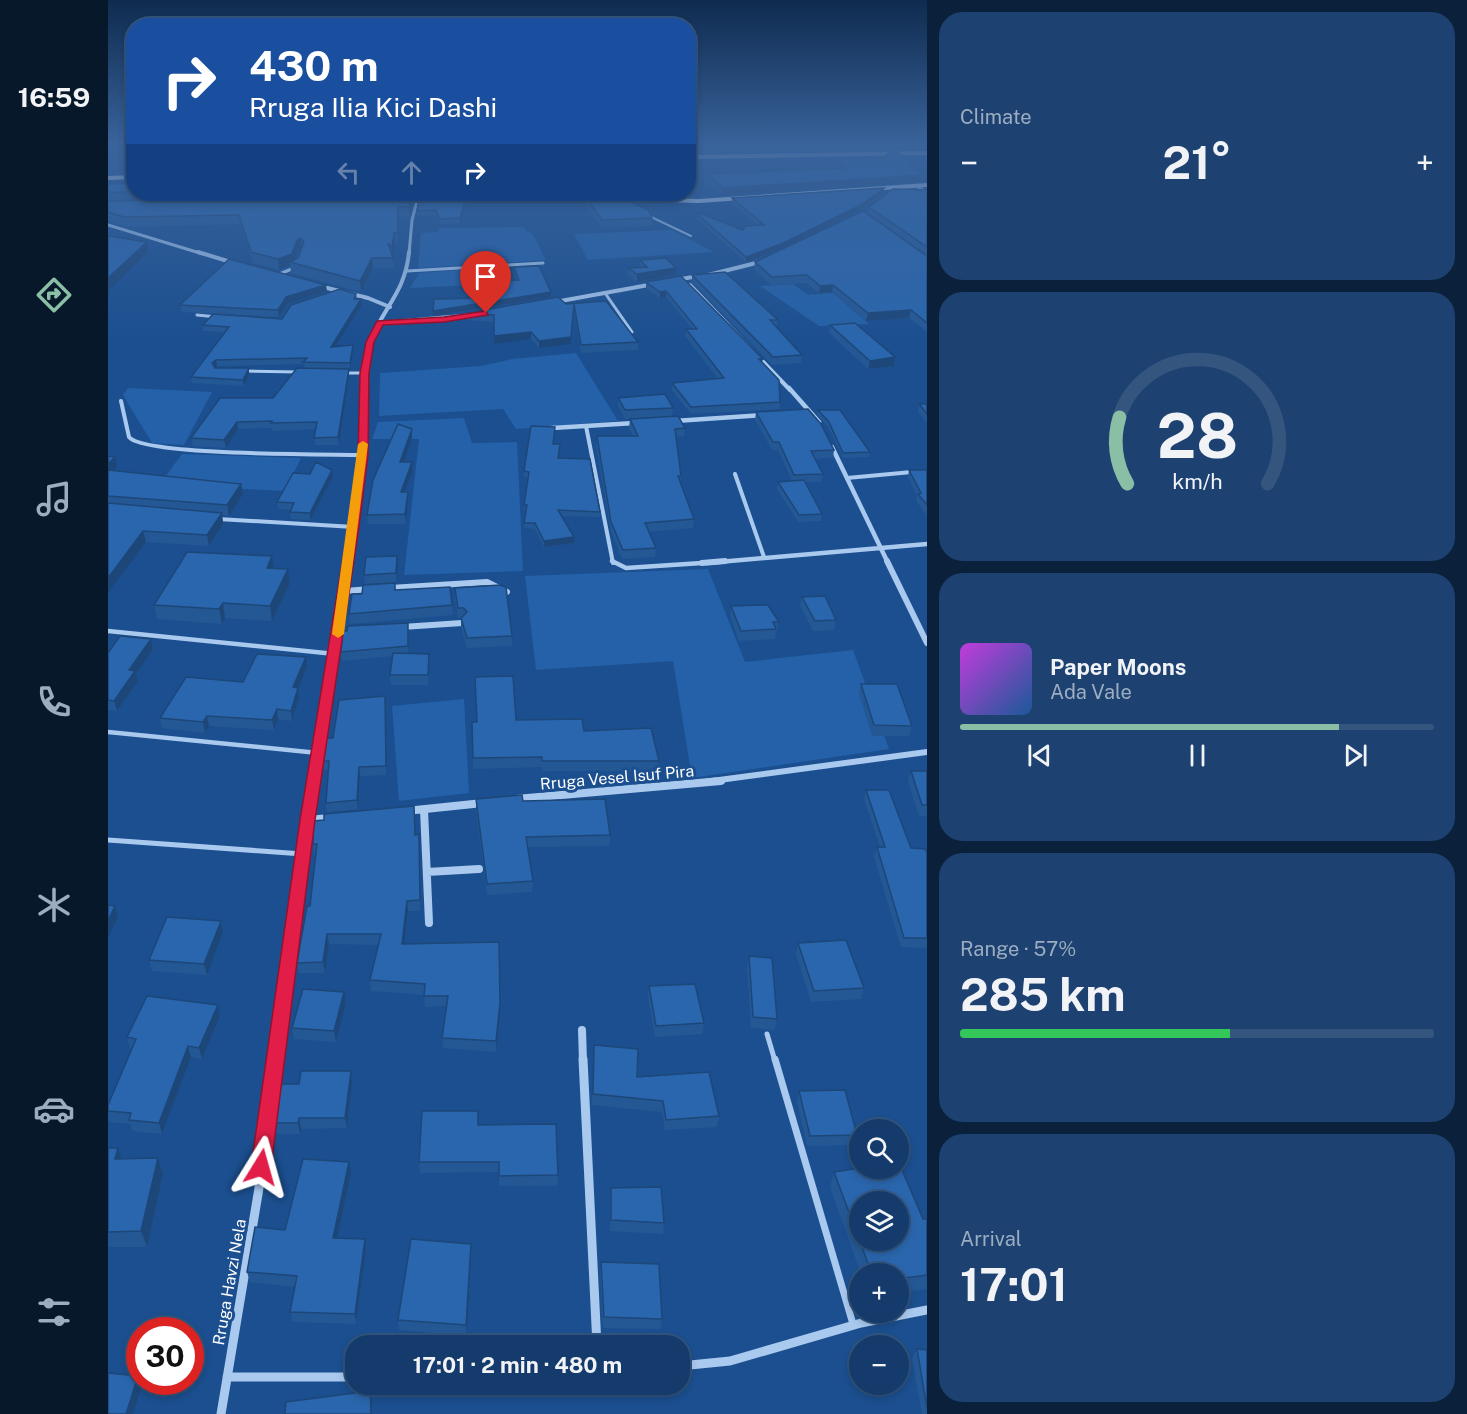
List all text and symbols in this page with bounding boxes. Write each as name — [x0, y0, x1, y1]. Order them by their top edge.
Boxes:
text: 430 m — [249, 41, 379, 90]
icon: right — [150, 42, 228, 120]
text: 16:59 — [18, 81, 90, 113]
text: Rruga Ilia Kici Dashi — [249, 91, 497, 123]
text: Climate — [960, 105, 1032, 129]
text: 21° — [1162, 136, 1232, 189]
text: − — [960, 144, 978, 182]
text: + — [1416, 144, 1434, 182]
icon: left — [332, 156, 365, 189]
icon: ahead — [395, 156, 428, 189]
icon: right — [458, 156, 491, 189]
pin — [460, 251, 511, 313]
icon: arrive — [469, 260, 502, 293]
icon: directions — [33, 274, 75, 316]
text: 28 — [1156, 399, 1238, 472]
text: km/h — [1172, 469, 1222, 494]
icon: music — [33, 478, 75, 520]
text: Paper Moons — [1050, 654, 1186, 680]
text: Ada Vale — [1050, 680, 1132, 704]
icon: phone — [33, 681, 75, 723]
icon: previous — [1023, 739, 1056, 772]
icon: pause — [1181, 739, 1214, 772]
icon: next — [1339, 739, 1372, 772]
street label: Rruga Vesel Isuf Pira — [539, 761, 695, 794]
icon: climate — [33, 884, 75, 926]
text: Range · 57% — [960, 937, 1076, 961]
text: 285 km — [960, 968, 1126, 1021]
icon: car — [33, 1088, 75, 1130]
map controls — [849, 1119, 909, 1395]
button: search — [849, 1119, 909, 1179]
position arrow — [229, 1135, 293, 1199]
button: layers — [849, 1191, 909, 1251]
street label: Rruga Havzi Nela — [209, 1218, 250, 1347]
text: Arrival — [960, 1227, 1022, 1251]
text: 17:01 — [960, 1258, 1068, 1311]
button: + — [849, 1263, 909, 1323]
icon: filters — [33, 1291, 75, 1333]
speed limit sign: 30 — [126, 1317, 204, 1395]
button: − — [849, 1335, 909, 1395]
text: 17:01 · 2 min · 480 m — [413, 1352, 622, 1378]

